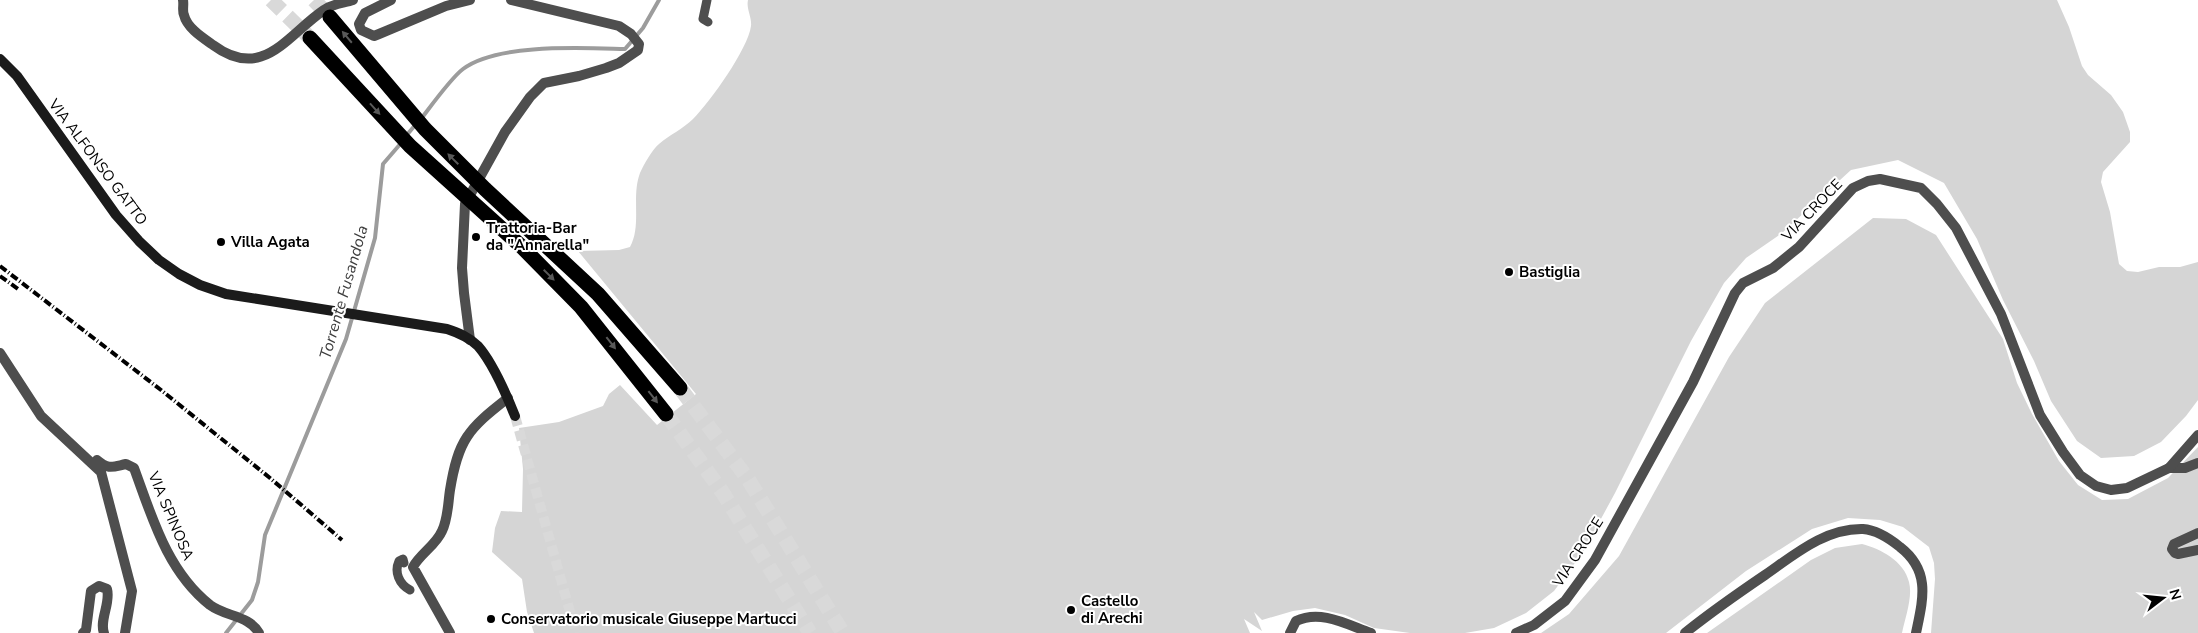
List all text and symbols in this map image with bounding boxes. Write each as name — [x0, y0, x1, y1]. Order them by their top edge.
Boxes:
one-way arrow — [341, 31, 352, 44]
street label: VIA ALFONSO GATTO — [43, 94, 152, 229]
one-way arrow — [369, 102, 381, 114]
one-way arrow — [447, 153, 459, 165]
street label: VIA CROCE — [1777, 175, 1847, 246]
place label: Trattoria-Bar da "Annarella" — [486, 218, 589, 255]
water label: Torrente Fusandola — [314, 223, 374, 362]
marker: Trattoria-Bar da "Annarella" — [470, 231, 482, 243]
place label: Villa Agata — [230, 232, 310, 252]
marker: Villa Agata — [215, 236, 227, 248]
place label: Bastiglia — [1519, 262, 1580, 282]
marker: Bastiglia — [1503, 266, 1515, 278]
one-way arrow — [543, 269, 555, 281]
one-way arrow — [606, 336, 617, 349]
one-way arrow — [648, 390, 658, 404]
street label: VIA SPINOSA — [143, 468, 199, 563]
street label: VIA CROCE — [1547, 513, 1608, 592]
north arrow — [2138, 573, 2188, 623]
text: N — [2164, 587, 2186, 602]
place label: Castello di Arechi — [1081, 591, 1143, 628]
marker: Castello di Arechi — [1065, 604, 1077, 616]
place label: Conservatorio musicale Giuseppe Martucci — [501, 609, 797, 629]
marker: Conservatorio musicale Giuseppe Martucci — [485, 613, 497, 625]

